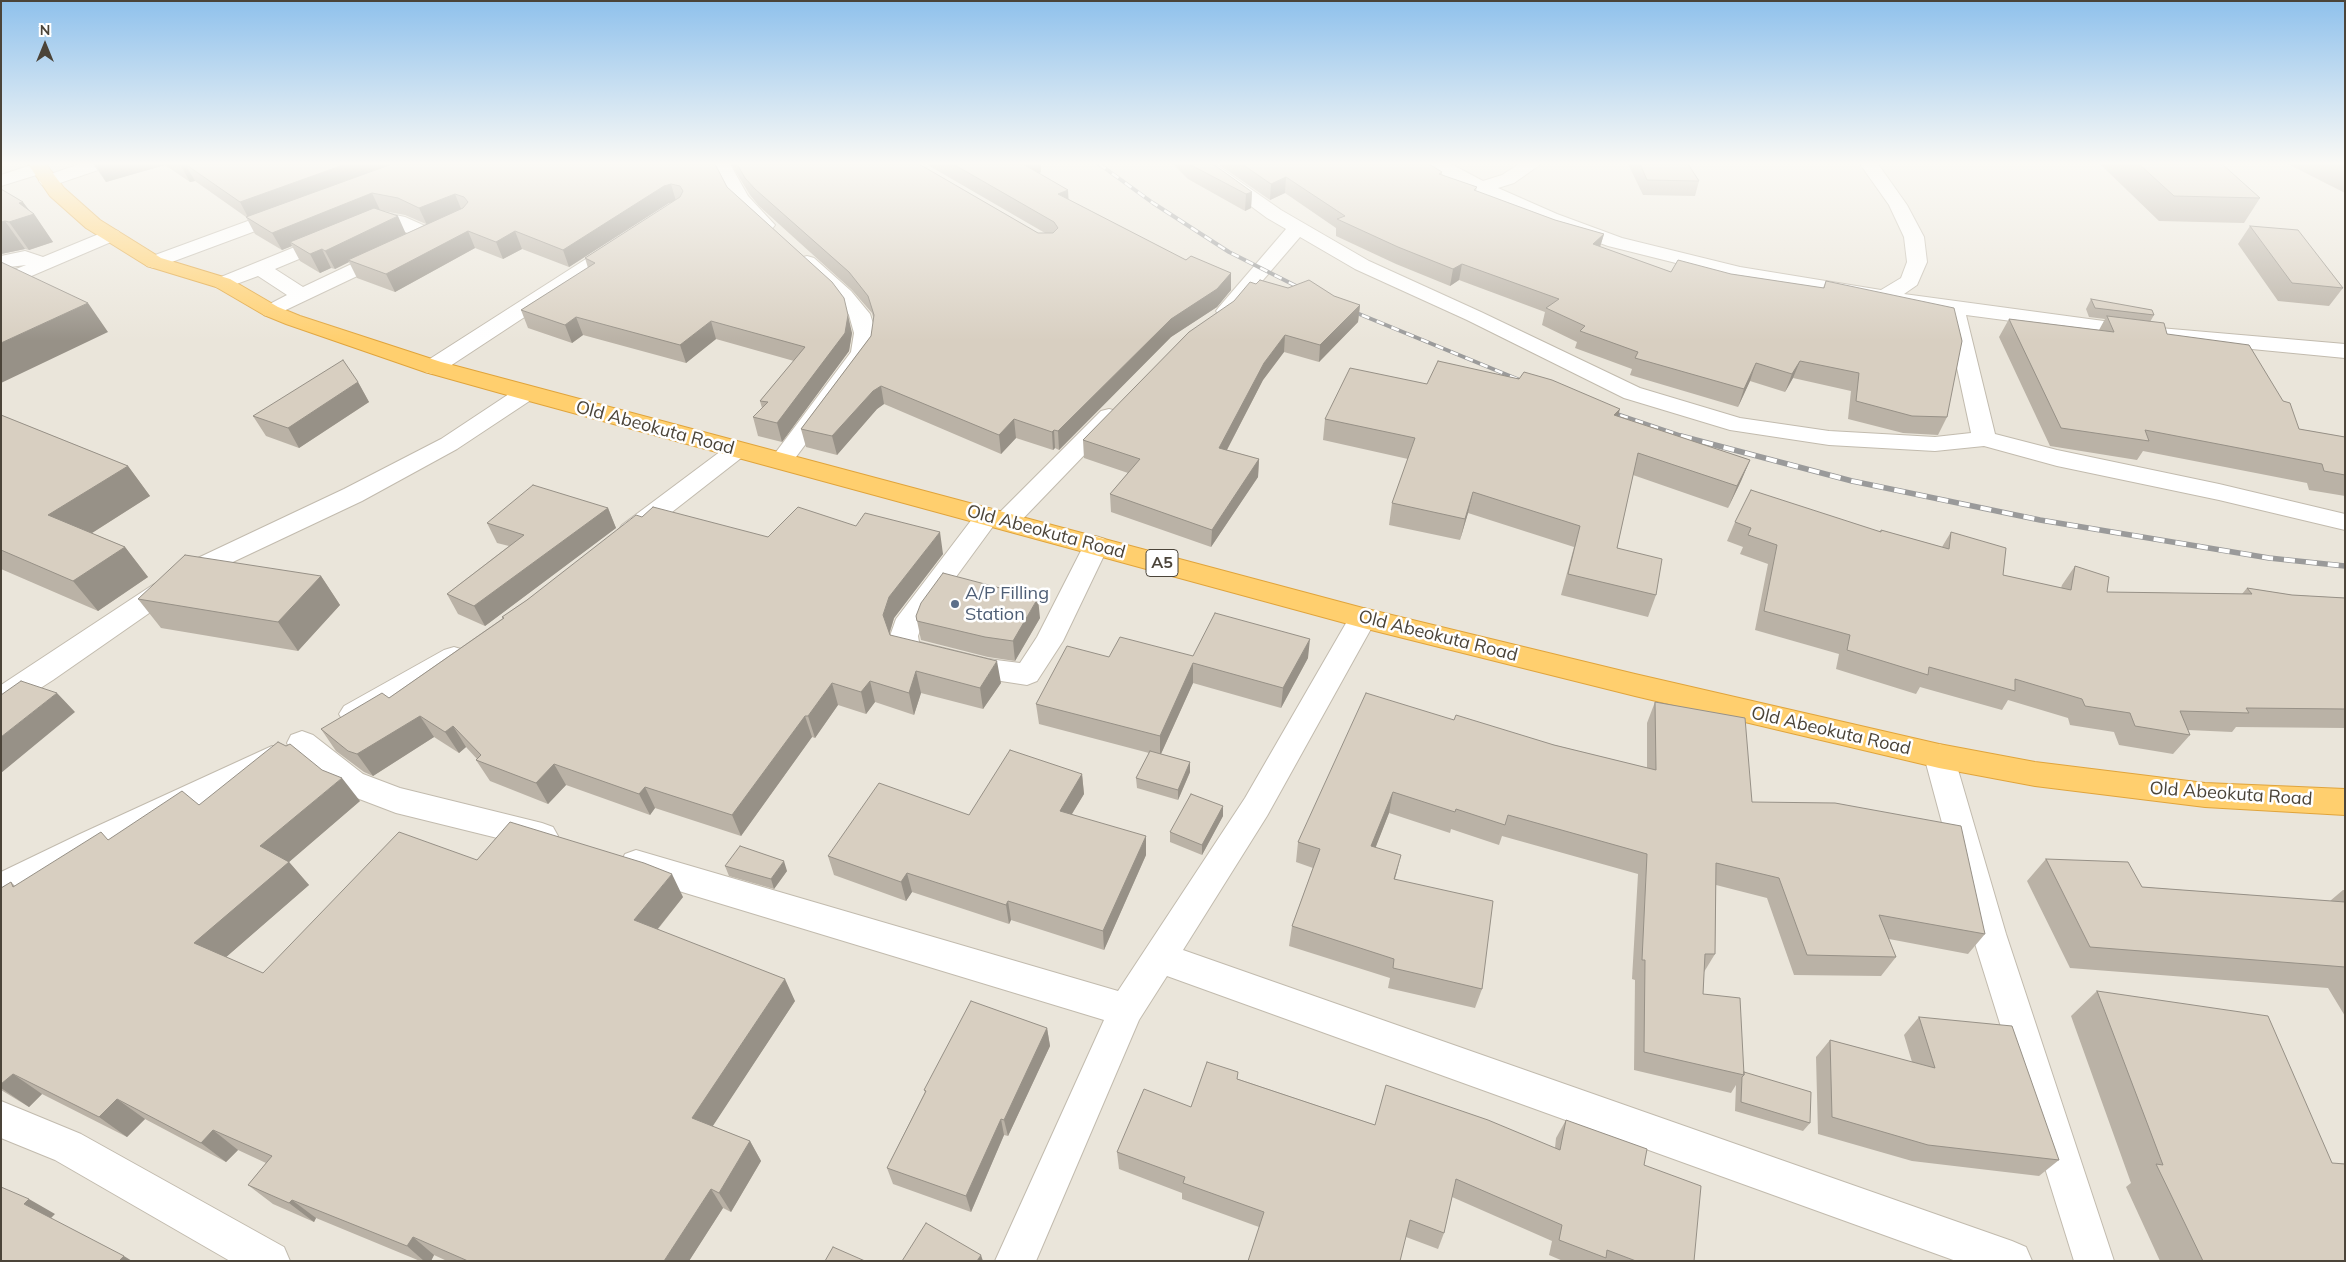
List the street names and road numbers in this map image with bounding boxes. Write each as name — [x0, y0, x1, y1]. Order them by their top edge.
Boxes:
street label: Old Abeokuta Road — [573, 396, 737, 460]
street label: Old Abeokuta Road — [964, 500, 1128, 564]
road number: A5 — [1146, 550, 1178, 576]
street label: Old Abeokuta Road — [1356, 606, 1520, 666]
street label: Old Abeokuta Road — [1749, 702, 1913, 760]
street label: Old Abeokuta Road — [2149, 778, 2313, 810]

